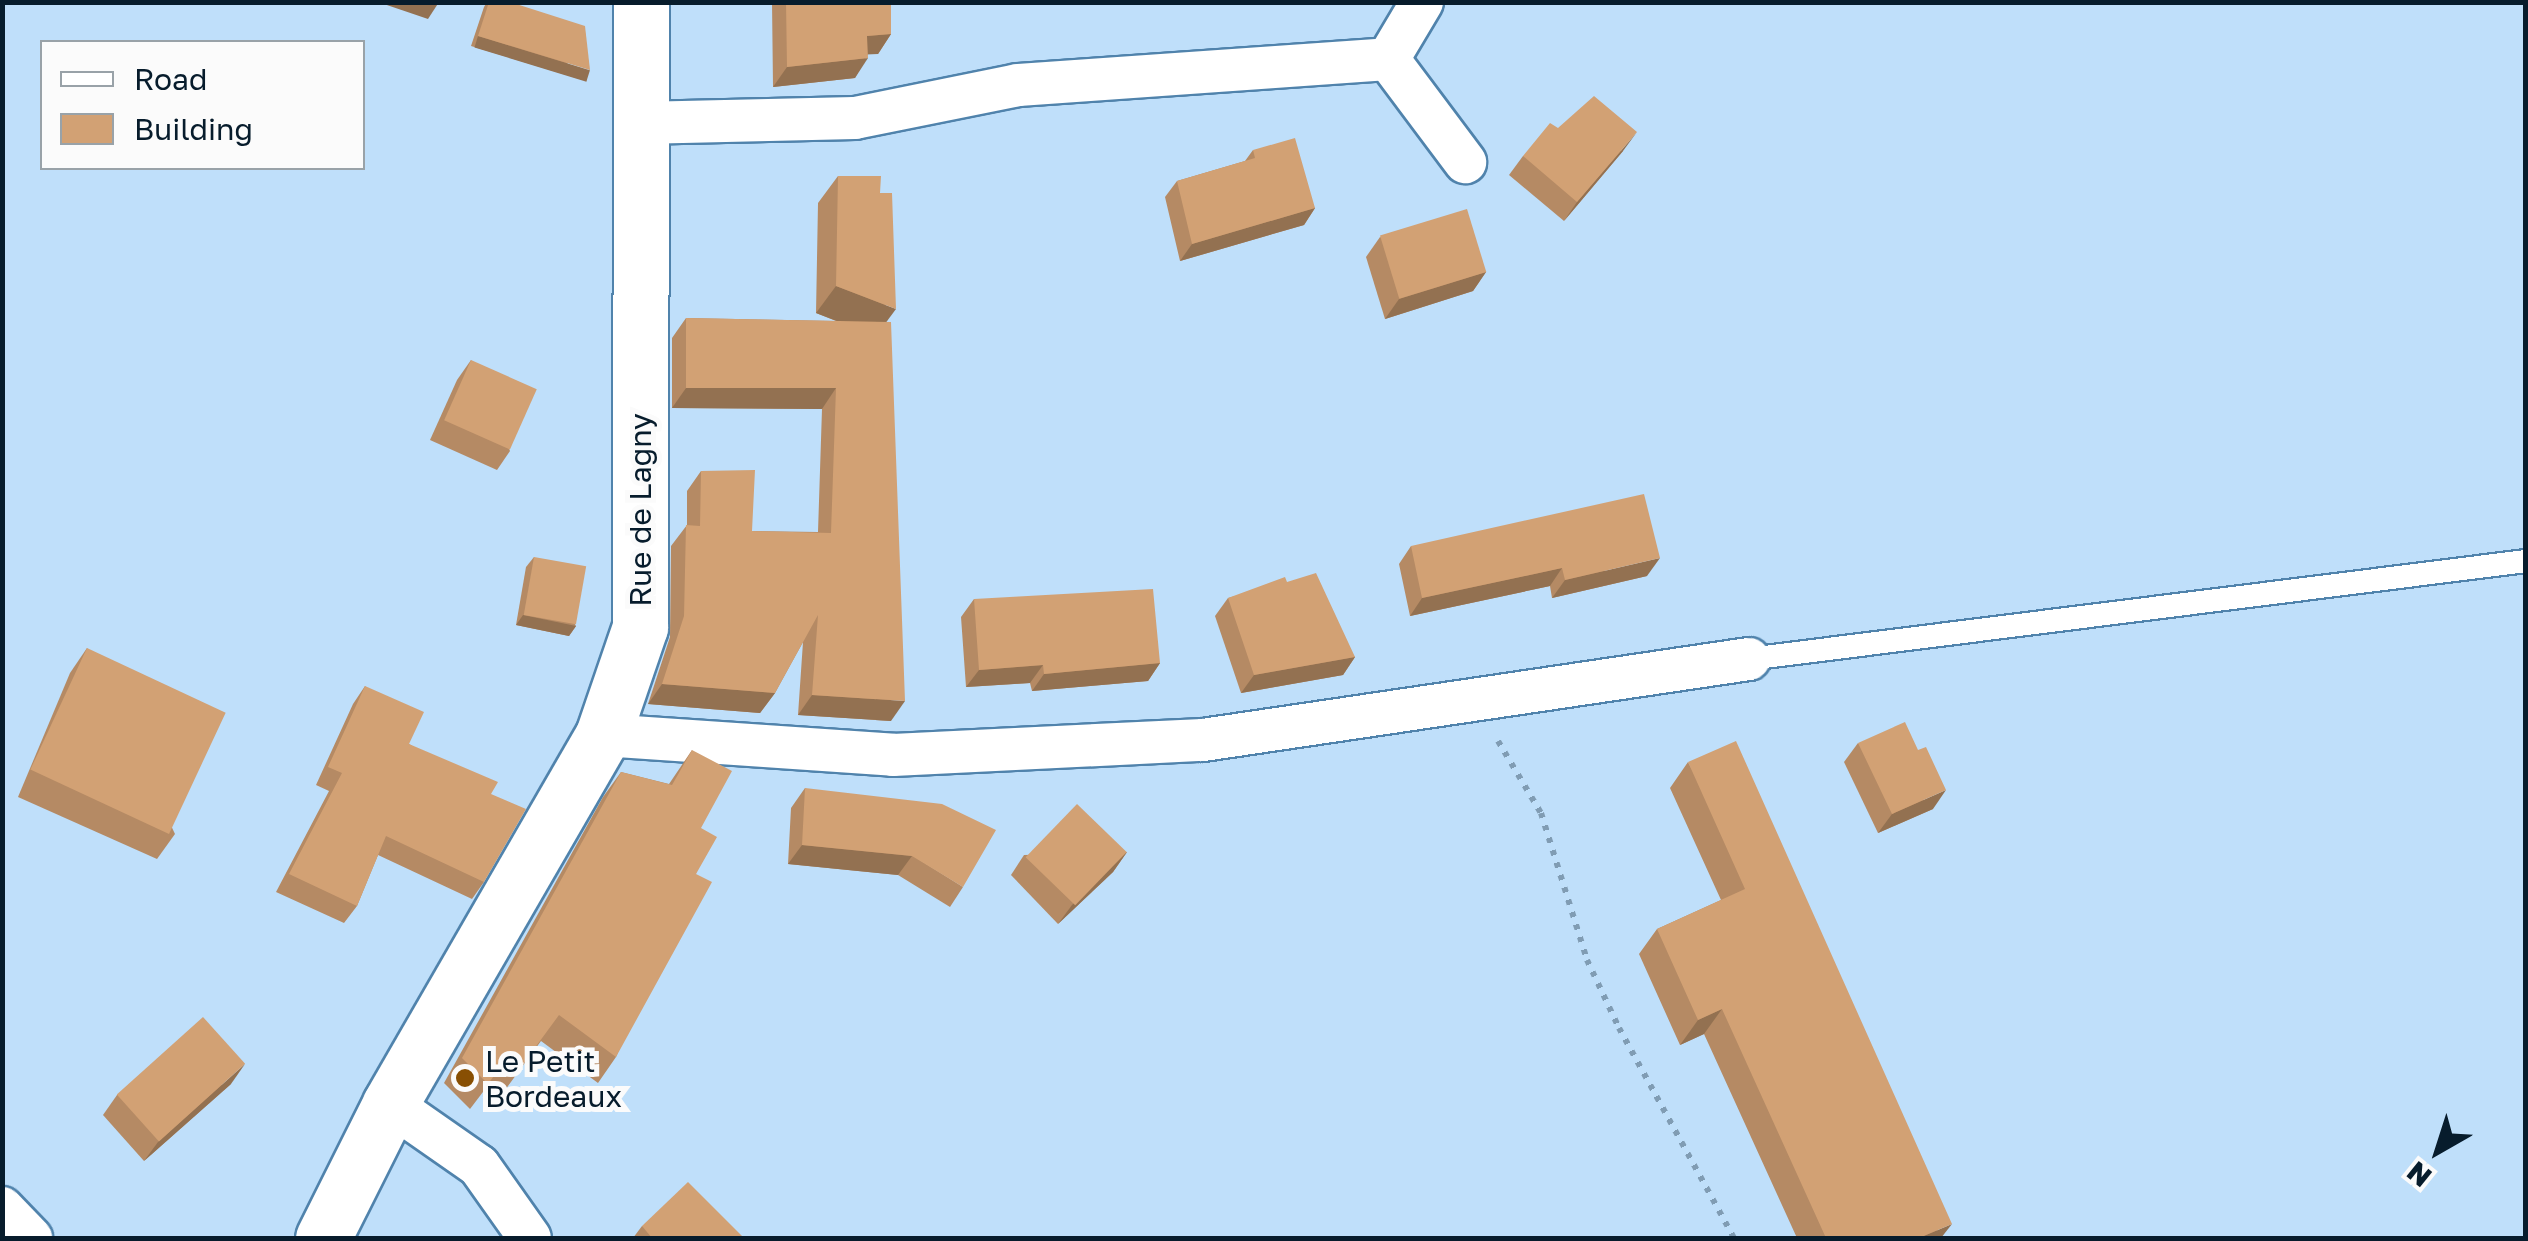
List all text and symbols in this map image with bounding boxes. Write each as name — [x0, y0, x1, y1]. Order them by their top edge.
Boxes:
legend — [40, 40, 365, 170]
text: Road — [134, 61, 208, 97]
text: Building — [134, 111, 253, 147]
street label: Rue de Lagny — [622, 413, 658, 607]
place label: Le Petit Bordeaux — [485, 1043, 622, 1114]
marker: Le Petit Bordeaux — [454, 1067, 476, 1089]
north arrow — [2388, 1101, 2488, 1201]
text: N — [2400, 1155, 2437, 1194]

